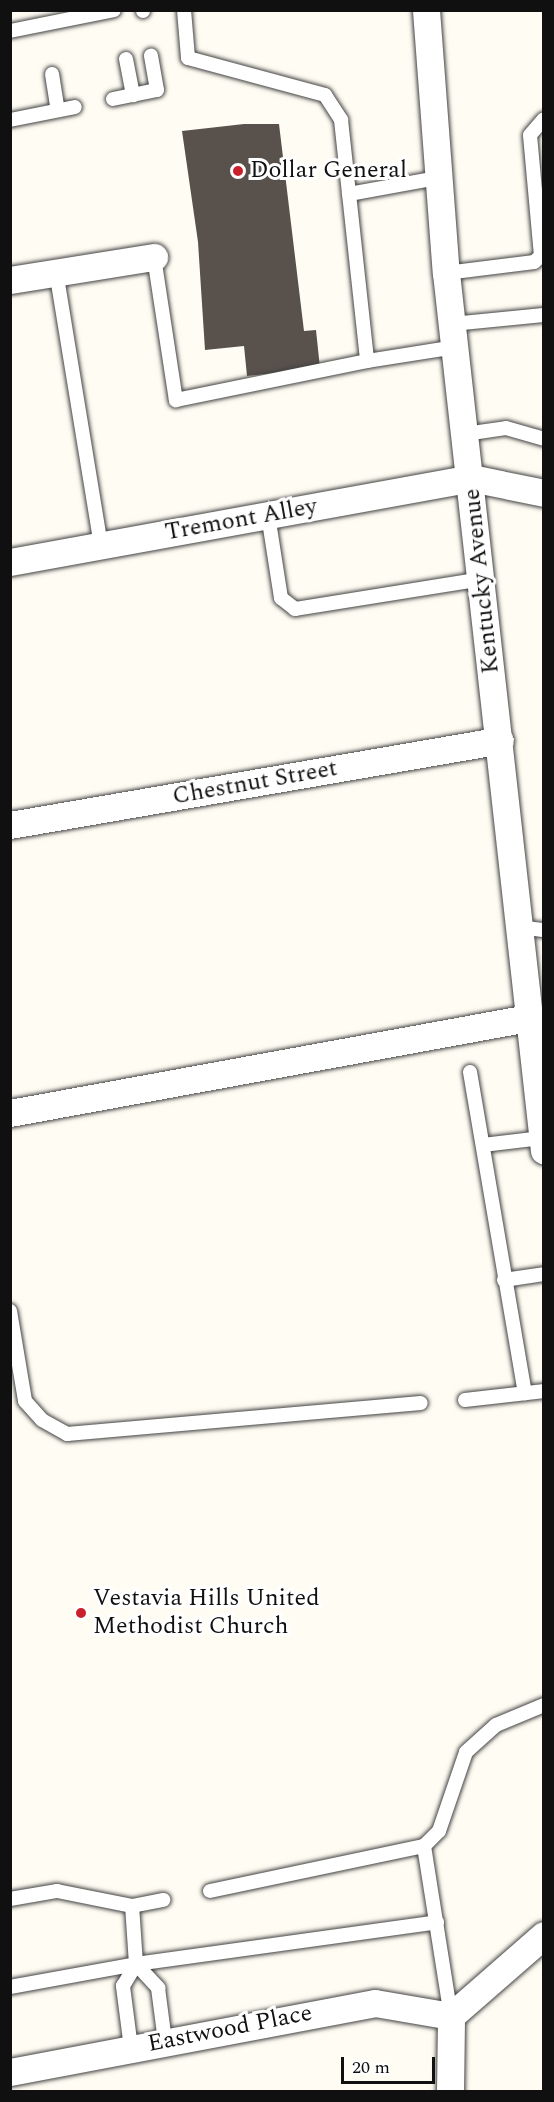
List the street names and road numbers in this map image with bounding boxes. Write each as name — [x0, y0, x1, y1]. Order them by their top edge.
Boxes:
street label: Kentucky Avenue — [458, 487, 506, 675]
street label: Tremont Alley — [163, 492, 319, 548]
street label: Chestnut Street — [170, 754, 340, 812]
street label: Eastwood Place — [145, 1999, 315, 2059]

